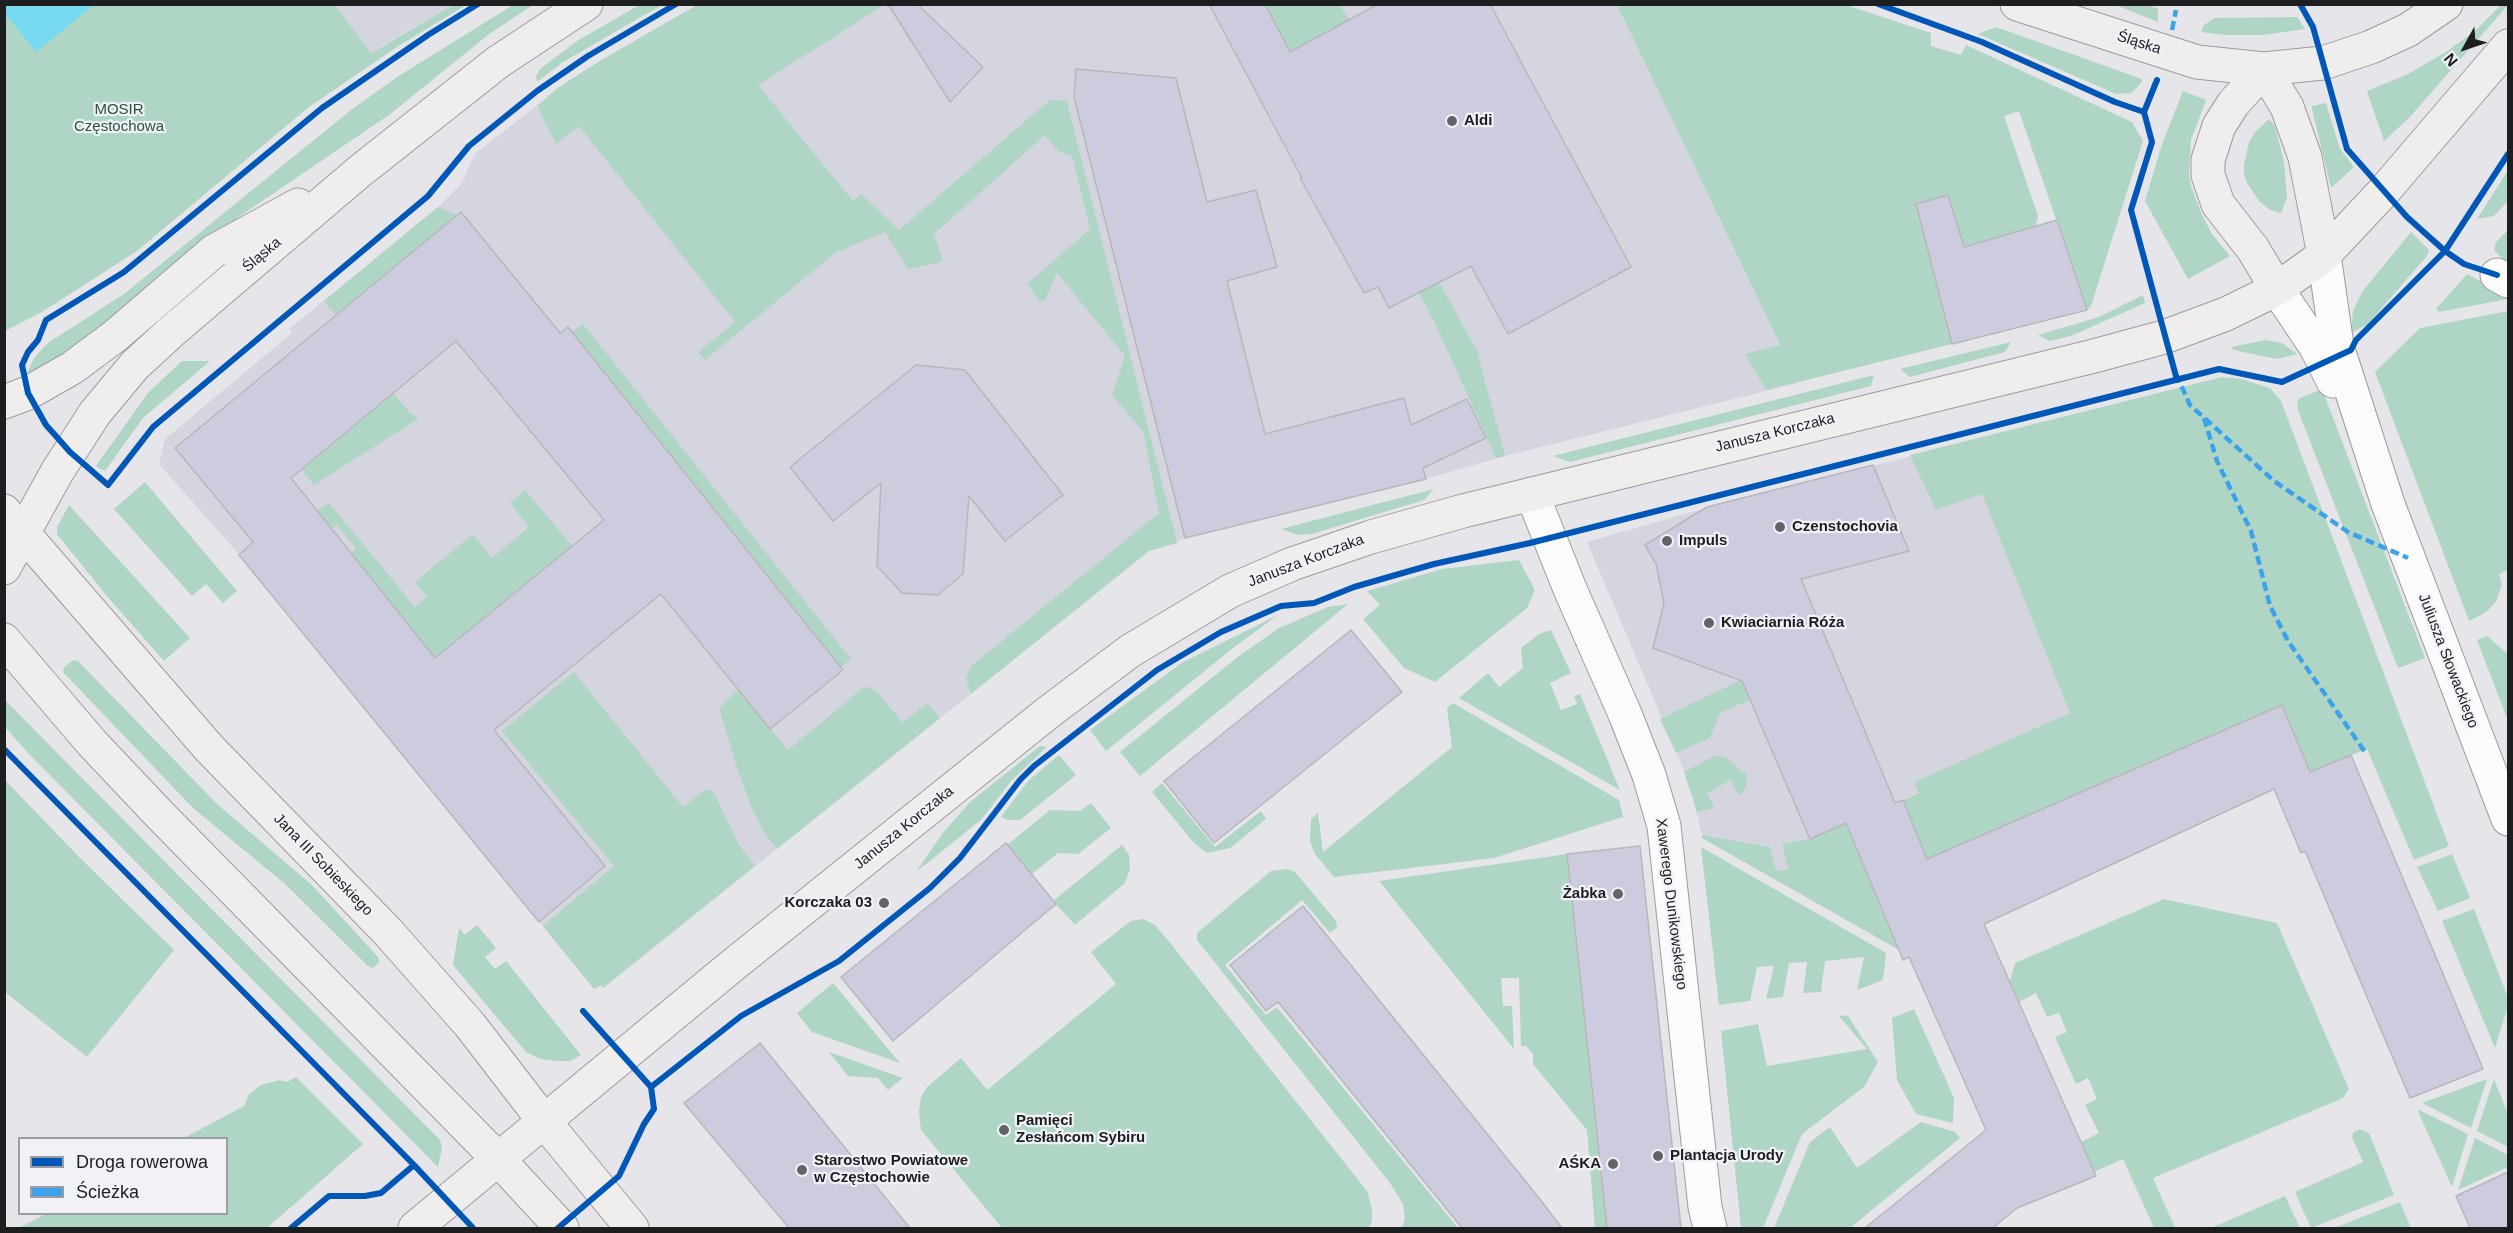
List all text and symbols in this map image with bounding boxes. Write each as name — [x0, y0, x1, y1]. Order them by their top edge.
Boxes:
north arrow — [2435, 18, 2495, 78]
street label: Śląska — [2115, 27, 2163, 59]
text: N — [2441, 50, 2461, 70]
park label: MOSIR Częstochowa — [74, 101, 164, 136]
place label: Aldi — [1464, 112, 1492, 130]
marker: Aldi — [1445, 114, 1459, 128]
street label: Śląska — [239, 234, 285, 276]
street label: Janusza Korczaka — [1713, 409, 1837, 457]
place label: Czenstochovia — [1792, 518, 1898, 536]
marker: Czenstochovia — [1773, 520, 1787, 534]
street label: Janusza Korczaka — [1246, 531, 1366, 591]
place label: Impuls — [1679, 532, 1727, 550]
marker: Impuls — [1660, 534, 1674, 548]
street label: Juliusza Słowackiego — [2414, 591, 2482, 731]
place label: Kwiaciarnia Róża — [1721, 614, 1844, 632]
marker: Kwiaciarnia Róża — [1702, 616, 1716, 630]
street label: Janusza Korczaka — [851, 782, 957, 874]
street label: Jana III Sobieskiego — [270, 810, 376, 920]
street label: Xawerego Dunikowskiego — [1652, 817, 1690, 991]
place label: Żabka — [1563, 885, 1606, 903]
marker: Żabka — [1611, 887, 1625, 901]
place label: Korczaka 03 — [784, 894, 872, 912]
marker: Korczaka 03 — [877, 896, 891, 910]
place label: Pamięci Zesłańcom Sybiru — [1016, 1112, 1145, 1147]
marker: Pamięci Zesłańcom Sybiru — [997, 1123, 1011, 1137]
legend — [18, 1137, 228, 1215]
place label: Plantacja Urody — [1670, 1147, 1783, 1165]
marker: Plantacja Urody — [1651, 1149, 1665, 1163]
text: Droga rowerowa — [76, 1152, 208, 1172]
place label: Starostwo Powiatowe w Częstochowie — [814, 1152, 968, 1187]
place label: AŚKA — [1558, 1155, 1601, 1173]
marker: AŚKA — [1606, 1157, 1620, 1171]
marker: Starostwo Powiatowe w Częstochowie — [795, 1163, 809, 1177]
text: Ścieżka — [76, 1182, 139, 1202]

